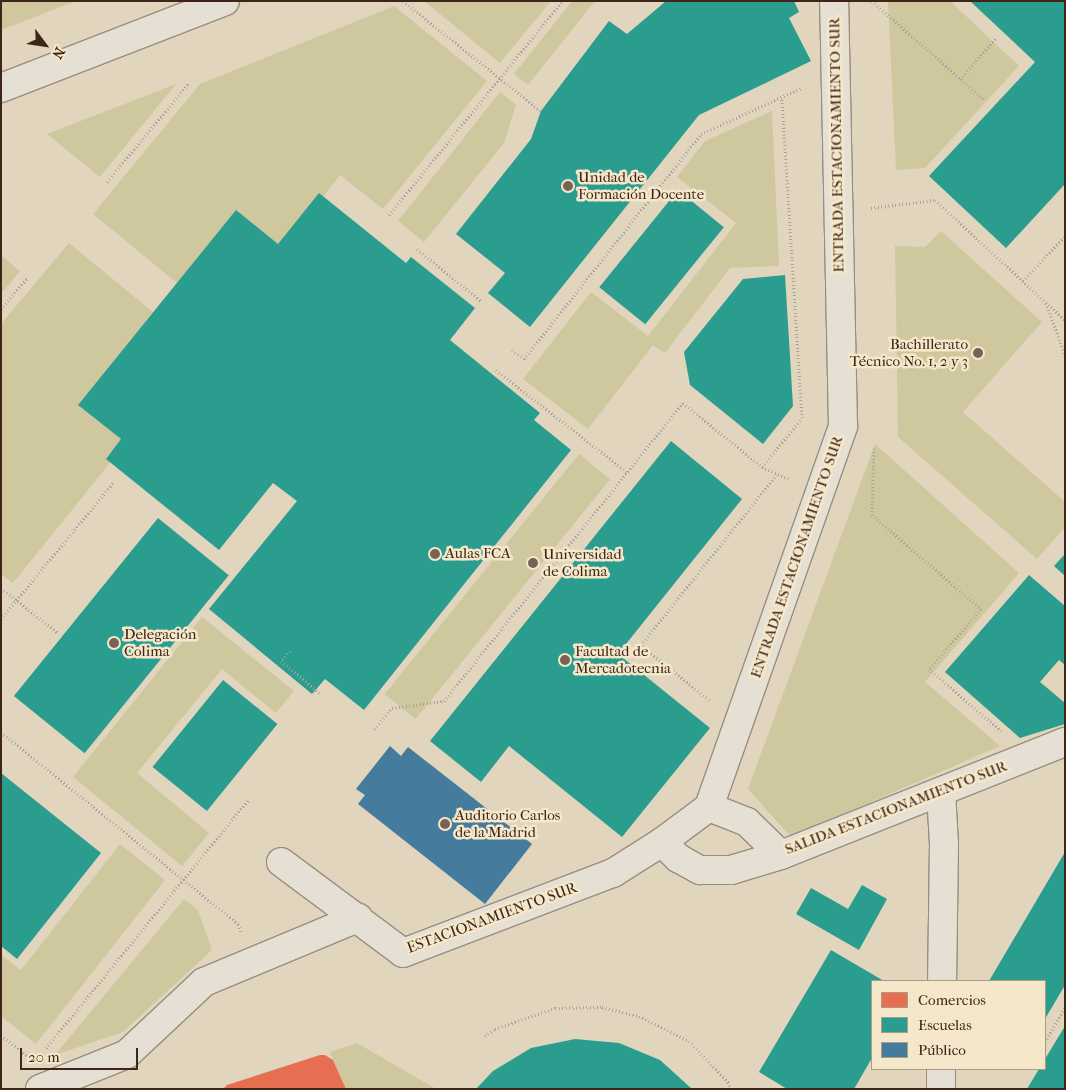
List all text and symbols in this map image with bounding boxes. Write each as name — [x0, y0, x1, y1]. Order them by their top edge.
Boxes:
street label: ENTRADA ESTACIONAMIENTO SUR — [826, 17, 848, 273]
north arrow — [20, 20, 70, 70]
text: N — [48, 44, 68, 62]
place label: Unidad de Formación Docente — [578, 168, 704, 203]
marker: Unidad de Formación Docente — [562, 180, 574, 192]
place label: Bachillerato Técnico No. 1, 2 y 3 — [850, 335, 968, 370]
marker: Bachillerato Técnico No. 1, 2 y 3 — [972, 347, 984, 359]
street label: ENTRADA ESTACIONAMIENTO SUR — [747, 433, 847, 681]
place label: Aulas FCA — [445, 545, 511, 563]
place label: Universidad de Colima — [543, 545, 622, 580]
marker: Aulas FCA — [429, 548, 441, 560]
marker: Universidad de Colima — [527, 557, 539, 569]
place label: Delegación Colima — [124, 625, 196, 660]
marker: Delegación Colima — [108, 637, 120, 649]
place label: Facultad de Mercadotecnia — [575, 642, 671, 677]
marker: Facultad de Mercadotecnia — [559, 654, 571, 666]
street label: SALIDA ESTACIONAMIENTO SUR — [782, 757, 1010, 859]
place label: Auditorio Carlos de la Madrid — [455, 806, 560, 841]
marker: Auditorio Carlos de la Madrid — [439, 818, 451, 830]
street label: ESTACIONAMIENTO SUR — [404, 879, 580, 957]
legend — [871, 980, 1046, 1070]
text: Comercios — [918, 991, 986, 1009]
text: Escuelas — [918, 1016, 972, 1034]
scale bar — [22, 1038, 140, 1070]
text: Público — [918, 1041, 966, 1059]
text: 20 m — [28, 1048, 60, 1066]

